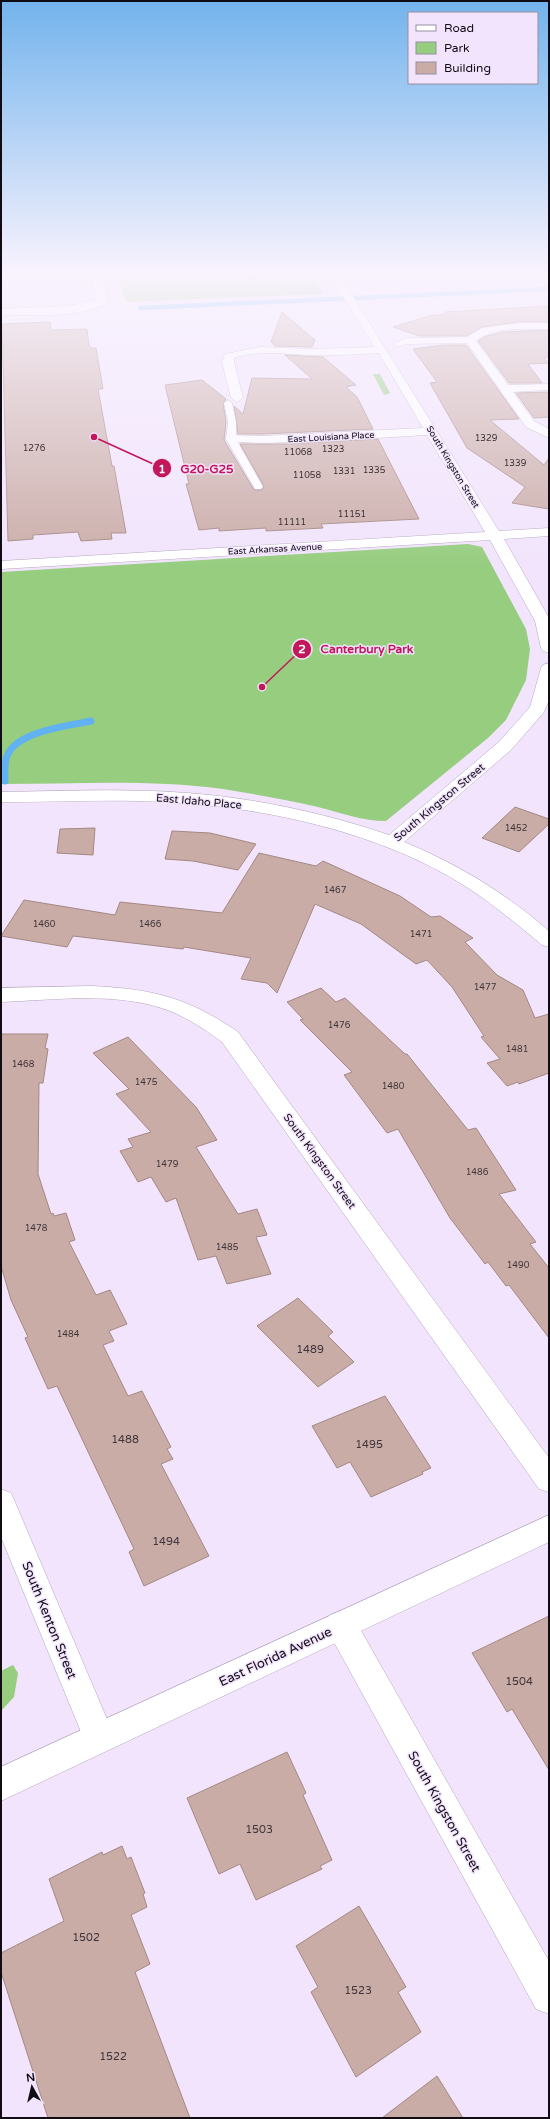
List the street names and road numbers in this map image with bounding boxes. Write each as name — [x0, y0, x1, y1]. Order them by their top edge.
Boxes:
street label: South Kingston Street — [424, 424, 482, 511]
street label: East Louisiana Place — [287, 430, 375, 445]
street label: East Arkansas Avenue — [228, 542, 323, 557]
street label: South Kingston Street — [391, 761, 487, 844]
street label: East Idaho Place — [156, 791, 242, 812]
street label: South Kingston Street — [281, 1111, 359, 1212]
street label: South Kenton Street — [18, 1559, 80, 1681]
street label: East Florida Avenue — [216, 1624, 334, 1690]
street label: South Kingston Street — [404, 1748, 484, 1875]

